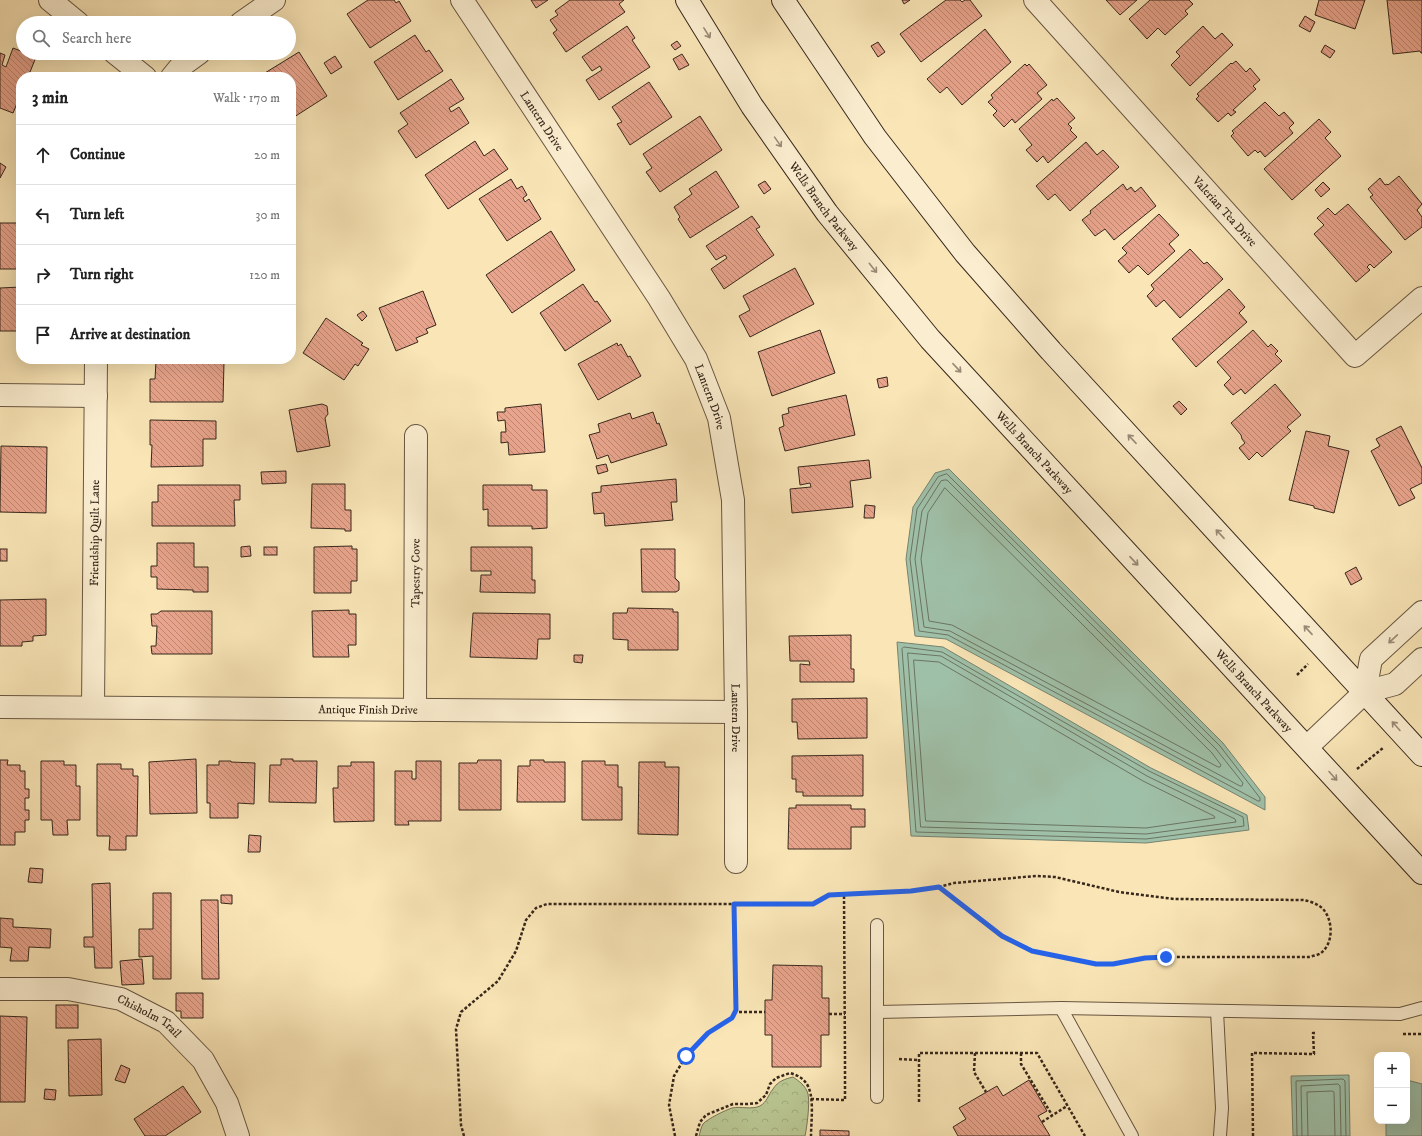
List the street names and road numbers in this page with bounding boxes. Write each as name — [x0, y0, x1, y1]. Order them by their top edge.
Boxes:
street label: Lantern Drive — [517, 88, 567, 154]
street label: Wells Branch Parkway — [785, 158, 863, 254]
street label: Valerian Tea Drive — [1189, 172, 1260, 249]
street label: Lantern Drive — [691, 362, 728, 431]
street label: Wells Branch Parkway — [992, 407, 1077, 497]
street label: Friendship Quilt Lane — [87, 480, 102, 586]
street label: Tapestry Cove — [408, 539, 423, 607]
street label: Wells Branch Parkway — [1211, 645, 1296, 736]
street label: Lantern Drive — [728, 683, 744, 752]
street label: Antique Finish Drive — [318, 702, 418, 717]
street label: Chisholm Trail — [115, 991, 185, 1041]

